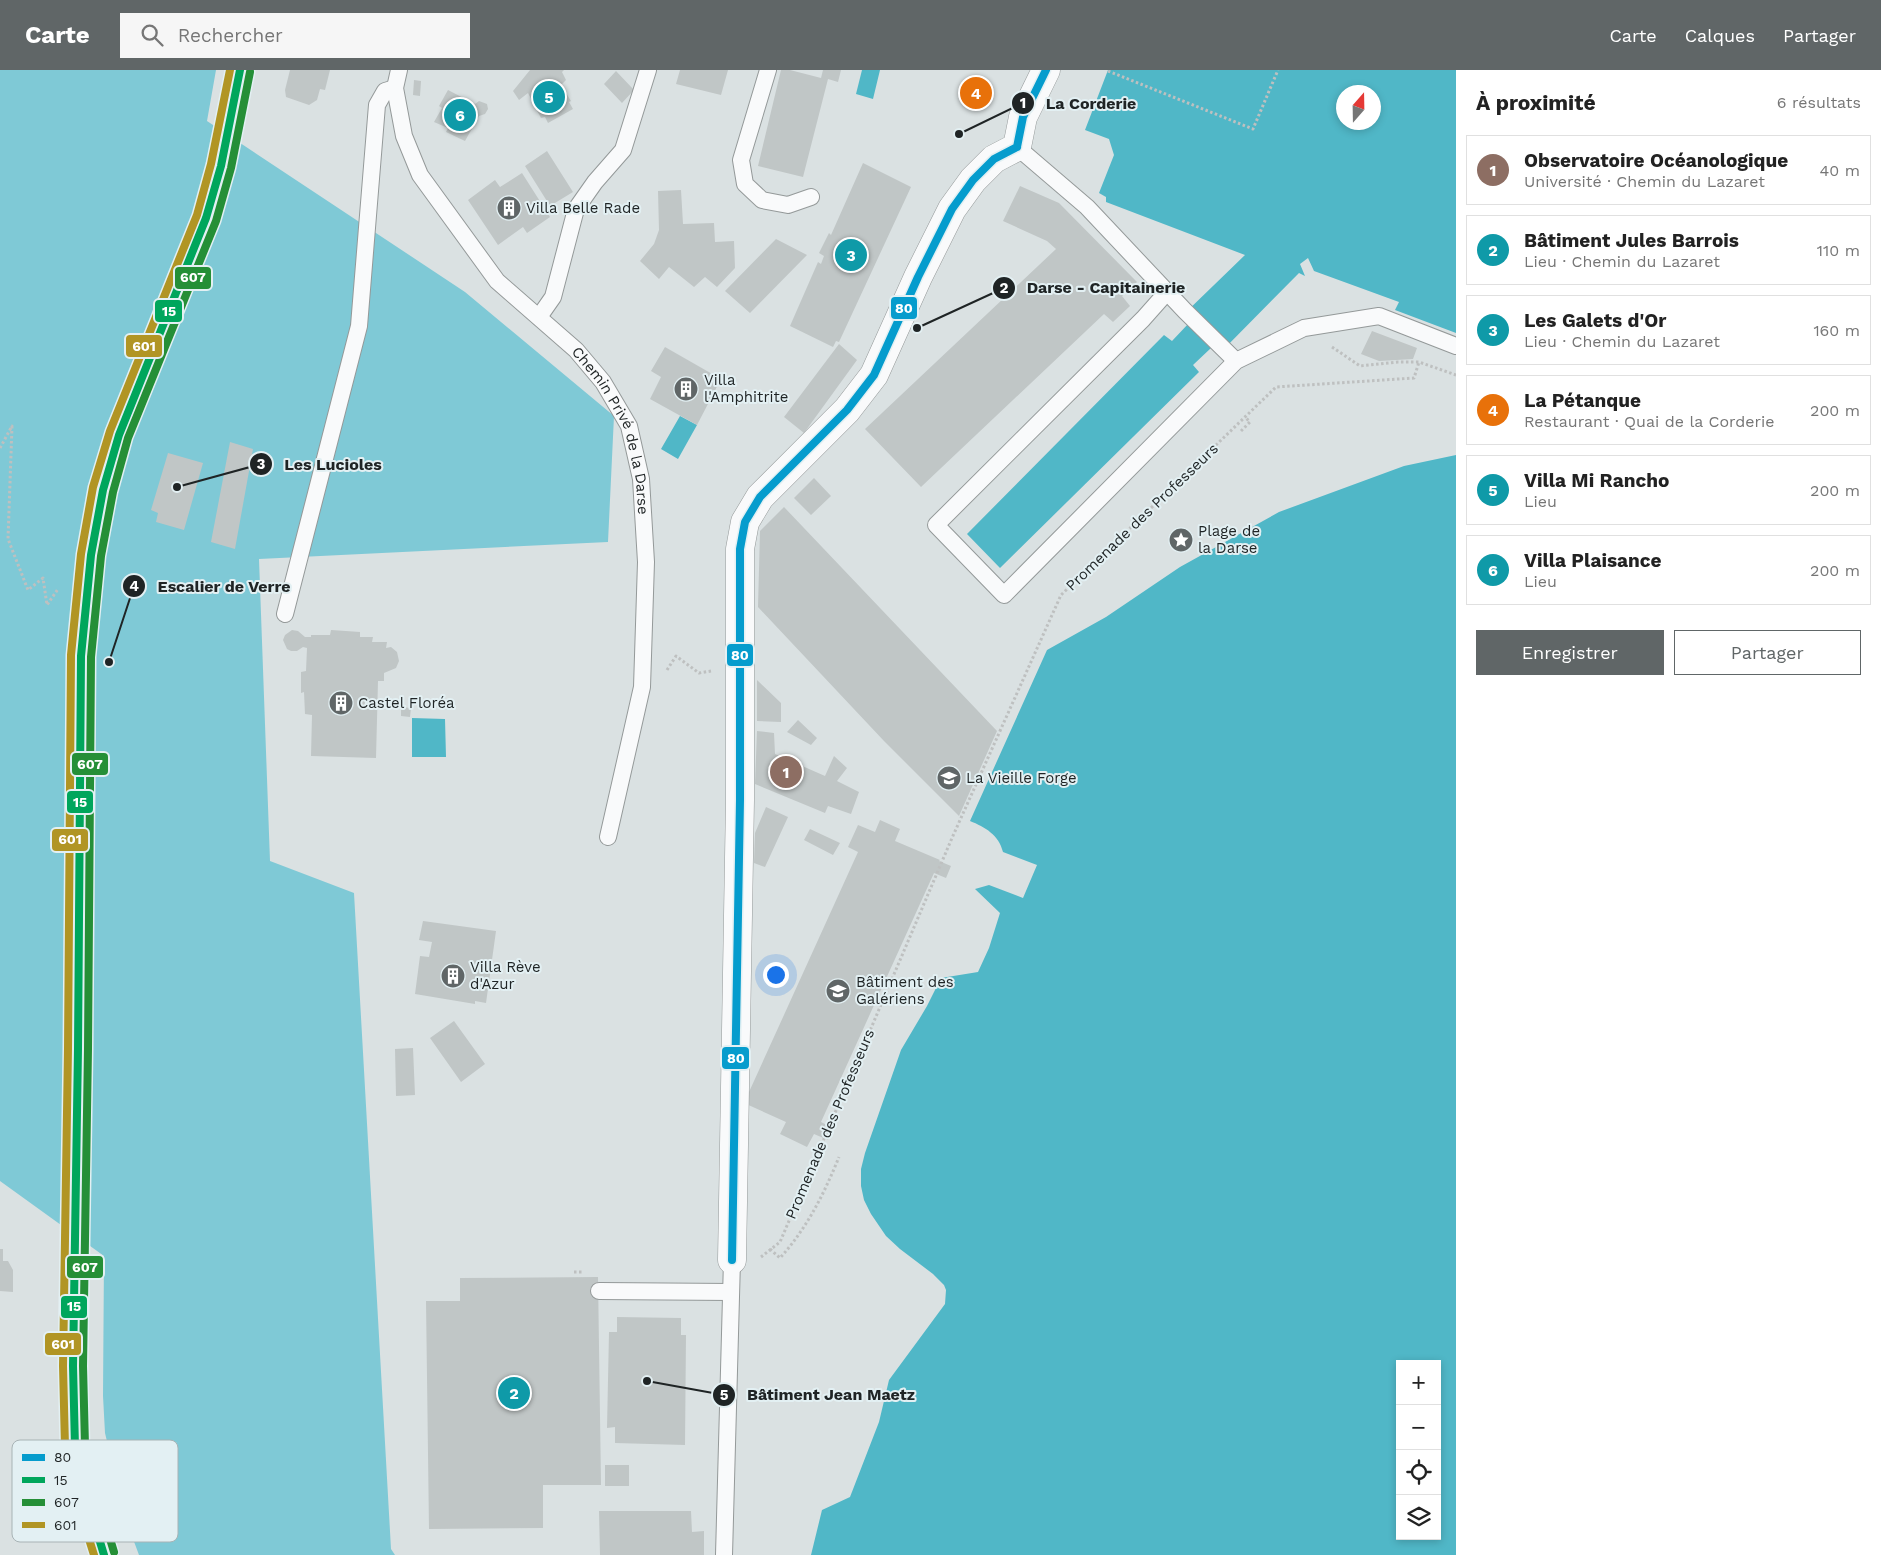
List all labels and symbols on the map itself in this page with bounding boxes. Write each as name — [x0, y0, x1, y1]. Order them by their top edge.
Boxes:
pin: 4 — [960, 74, 992, 112]
pin: 5 — [533, 78, 565, 116]
north arrow — [1336, 85, 1381, 130]
callout: La Corderie — [1011, 88, 1147, 119]
text: 1 — [1020, 94, 1026, 112]
text: La Corderie — [1046, 94, 1136, 113]
pin: 6 — [444, 96, 476, 134]
building icon: Villa Belle Rade — [496, 195, 522, 221]
place label: Villa Belle Rade — [526, 199, 640, 217]
pin: 3 — [835, 236, 867, 274]
line badge: 607 — [174, 266, 212, 290]
text: 607 — [180, 269, 206, 285]
callout: Darse - Capitainerie — [992, 272, 1195, 303]
text: Darse - Capitainerie — [1027, 278, 1185, 297]
text: 2 — [1000, 279, 1009, 297]
line badge: 80 — [890, 296, 918, 320]
line badge: 15 — [154, 299, 183, 323]
text: 80 — [895, 300, 913, 316]
text: 15 — [162, 303, 176, 319]
line badge: 601 — [125, 334, 163, 358]
text: 601 — [132, 338, 156, 354]
street label: Chemin Privé de la Darse — [568, 343, 652, 515]
place label: Villa l'Amphitrite — [704, 371, 788, 406]
building icon: Villa l'Amphitrite — [673, 376, 699, 402]
street label: Promenade des Professeurs — [1062, 439, 1222, 595]
callout: Les Lucioles — [249, 449, 391, 480]
text: 3 — [257, 455, 266, 473]
text: Les Lucioles — [284, 455, 382, 474]
place label: Plage de la Darse — [1198, 522, 1260, 557]
place icon: Plage de la Darse — [1168, 527, 1194, 553]
callout: Escalier de Verre — [122, 570, 300, 601]
text: 4 — [129, 577, 139, 595]
text: Escalier de Verre — [158, 577, 290, 596]
line badge: 80 — [726, 643, 754, 667]
text: 80 — [731, 647, 749, 663]
building icon: Castel Floréa — [328, 690, 354, 716]
place label: Castel Floréa — [358, 694, 455, 712]
line badge: 607 — [71, 752, 109, 776]
pin: 1 — [770, 753, 802, 791]
text: 607 — [77, 756, 103, 772]
school or university icon: La Vieille Forge — [936, 765, 962, 791]
place label: La Vieille Forge — [966, 769, 1077, 787]
line badge: 15 — [66, 790, 94, 814]
text: 15 — [73, 794, 87, 810]
line badge: 601 — [51, 828, 89, 852]
text: 601 — [58, 831, 82, 847]
place label: Villa Rève d'Azur — [470, 958, 541, 993]
your location — [763, 962, 789, 988]
building icon: Villa Rève d'Azur — [440, 963, 466, 989]
place label: Bâtiment des Galériens — [856, 973, 954, 1008]
school or university icon: Bâtiment des Galériens — [825, 978, 851, 1004]
street label: Promenade des Professeurs — [782, 1026, 878, 1222]
line badge: 80 — [721, 1046, 750, 1070]
text: 80 — [727, 1050, 745, 1066]
line badge: 607 — [66, 1255, 104, 1279]
text: 607 — [72, 1259, 98, 1275]
line badge: 15 — [60, 1295, 88, 1319]
text: 15 — [67, 1298, 81, 1314]
line badge: 601 — [44, 1332, 82, 1356]
text: 601 — [51, 1336, 75, 1352]
pin: 2 — [498, 1374, 530, 1412]
callout: Bâtiment Jean Maetz — [712, 1379, 925, 1410]
text: Bâtiment Jean Maetz — [747, 1385, 915, 1404]
text: 5 — [720, 1386, 729, 1404]
legend — [12, 1440, 178, 1542]
text: 80 — [54, 1449, 71, 1465]
text: 15 — [54, 1472, 68, 1488]
text: 607 — [54, 1494, 79, 1510]
text: 601 — [54, 1517, 77, 1533]

